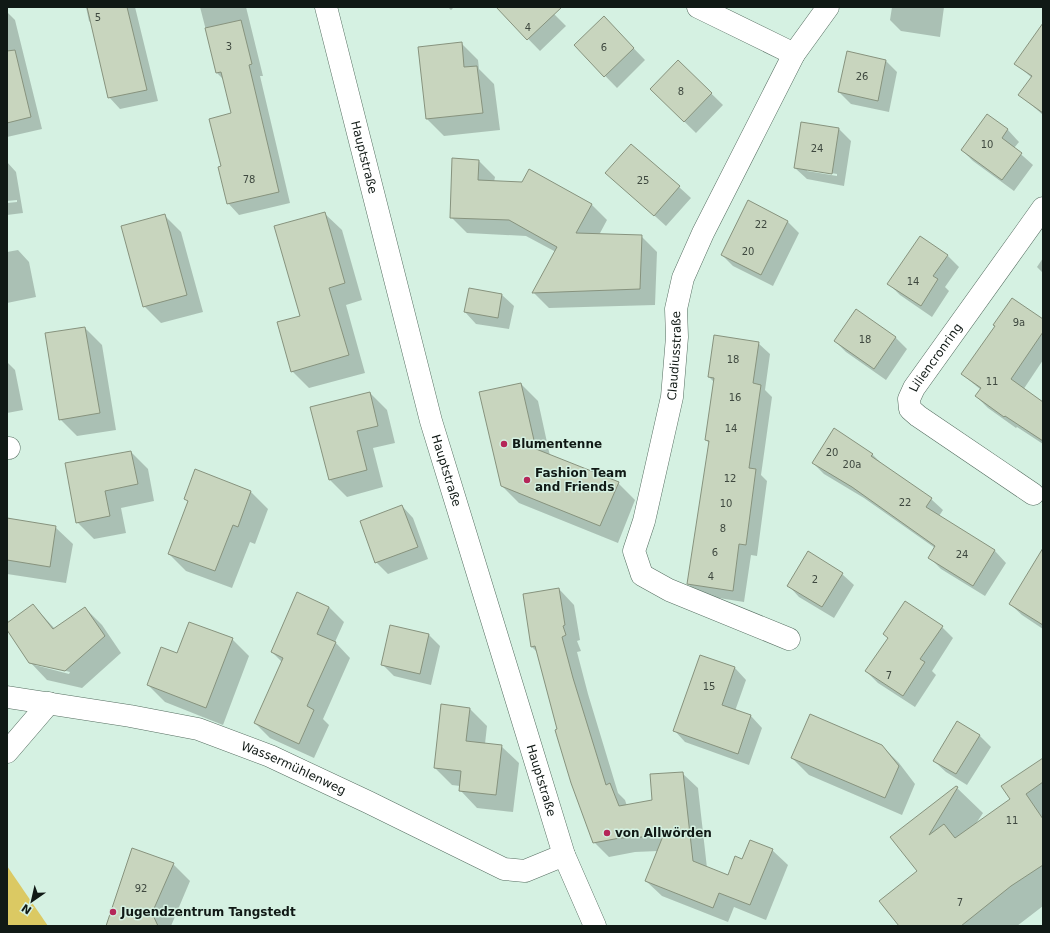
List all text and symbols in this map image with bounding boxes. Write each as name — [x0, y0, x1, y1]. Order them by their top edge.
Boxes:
house number: 5 — [95, 12, 101, 23]
house number: 4 — [525, 22, 531, 33]
house number: 3 — [226, 41, 232, 52]
house number: 6 — [601, 42, 607, 53]
house number: 26 — [856, 71, 868, 82]
house number: 8 — [678, 86, 684, 97]
street label: Hauptstraße — [348, 119, 380, 195]
house number: 10 — [981, 139, 993, 150]
house number: 24 — [811, 143, 823, 154]
house number: 78 — [243, 174, 255, 185]
house number: 25 — [637, 175, 649, 186]
house number: 22 — [755, 219, 767, 230]
house number: 20 — [742, 246, 754, 257]
house number: 14 — [907, 276, 919, 287]
street label: Claudiusstraße — [665, 311, 684, 401]
house number: 9a — [1013, 317, 1025, 328]
street label: Liliencronring — [906, 321, 965, 394]
house number: 18 — [859, 334, 871, 345]
house number: 18 — [727, 354, 739, 365]
house number: 11 — [986, 376, 998, 387]
house number: 16 — [729, 392, 741, 403]
house number: 14 — [725, 423, 737, 434]
street label: Hauptstraße — [429, 433, 464, 508]
place label: Blumentenne — [512, 437, 602, 451]
marker: Blumentenne — [499, 439, 509, 449]
house number: 20 — [826, 447, 838, 458]
house number: 20a — [843, 459, 861, 470]
place label: Fashion Team and Friends — [535, 466, 627, 494]
house number: 12 — [724, 473, 736, 484]
marker: Fashion Team and Friends — [522, 475, 532, 485]
house number: 22 — [899, 497, 911, 508]
house number: 10 — [720, 498, 732, 509]
house number: 8 — [720, 523, 726, 534]
house number: 6 — [712, 547, 718, 558]
house number: 24 — [956, 549, 968, 560]
house number: 4 — [708, 571, 714, 582]
house number: 2 — [812, 574, 818, 585]
house number: 7 — [886, 670, 892, 681]
house number: 15 — [703, 681, 715, 692]
street label: Wassermühlenweg — [239, 739, 348, 798]
street label: Hauptstraße — [524, 743, 559, 818]
house number: 11 — [1006, 815, 1018, 826]
place label: von Allwörden — [615, 826, 712, 840]
marker: von Allwörden — [602, 828, 612, 838]
north arrow — [12, 881, 52, 921]
house number: 92 — [135, 883, 147, 894]
house number: 7 — [957, 897, 963, 908]
text: N — [19, 901, 34, 917]
place label: Jugendzentrum Tangstedt — [120, 905, 296, 919]
marker: Jugendzentrum Tangstedt — [108, 907, 118, 917]

